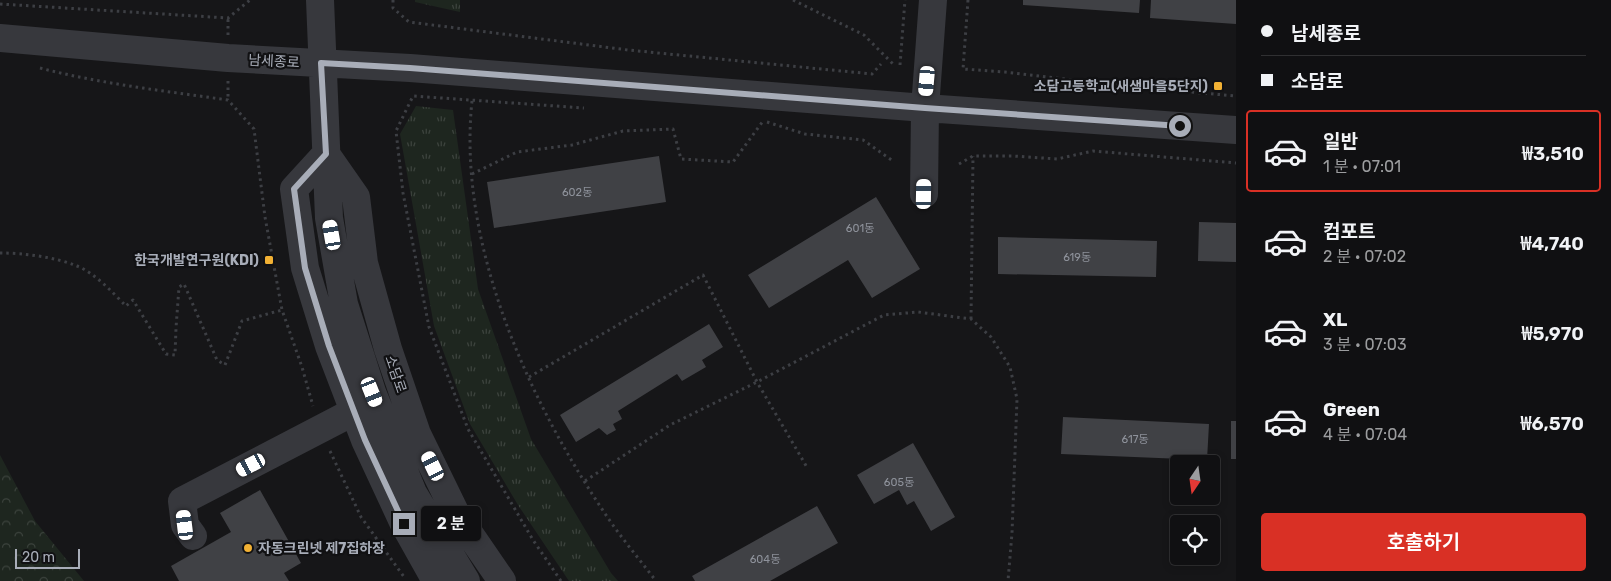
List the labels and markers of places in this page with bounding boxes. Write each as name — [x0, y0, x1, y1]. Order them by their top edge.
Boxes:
place label: 소담고등학교(새샘마을5단지) — [1034, 78, 1208, 95]
marker: 소담고등학교(새샘마을5단지) — [1212, 80, 1224, 92]
place label: 한국개발연구원(KDI) — [134, 252, 259, 269]
marker: 한국개발연구원(KDI) — [263, 254, 275, 266]
place label: 자동크린넷 제7집하장 — [258, 540, 385, 557]
marker: 자동크린넷 제7집하장 — [242, 542, 254, 554]

